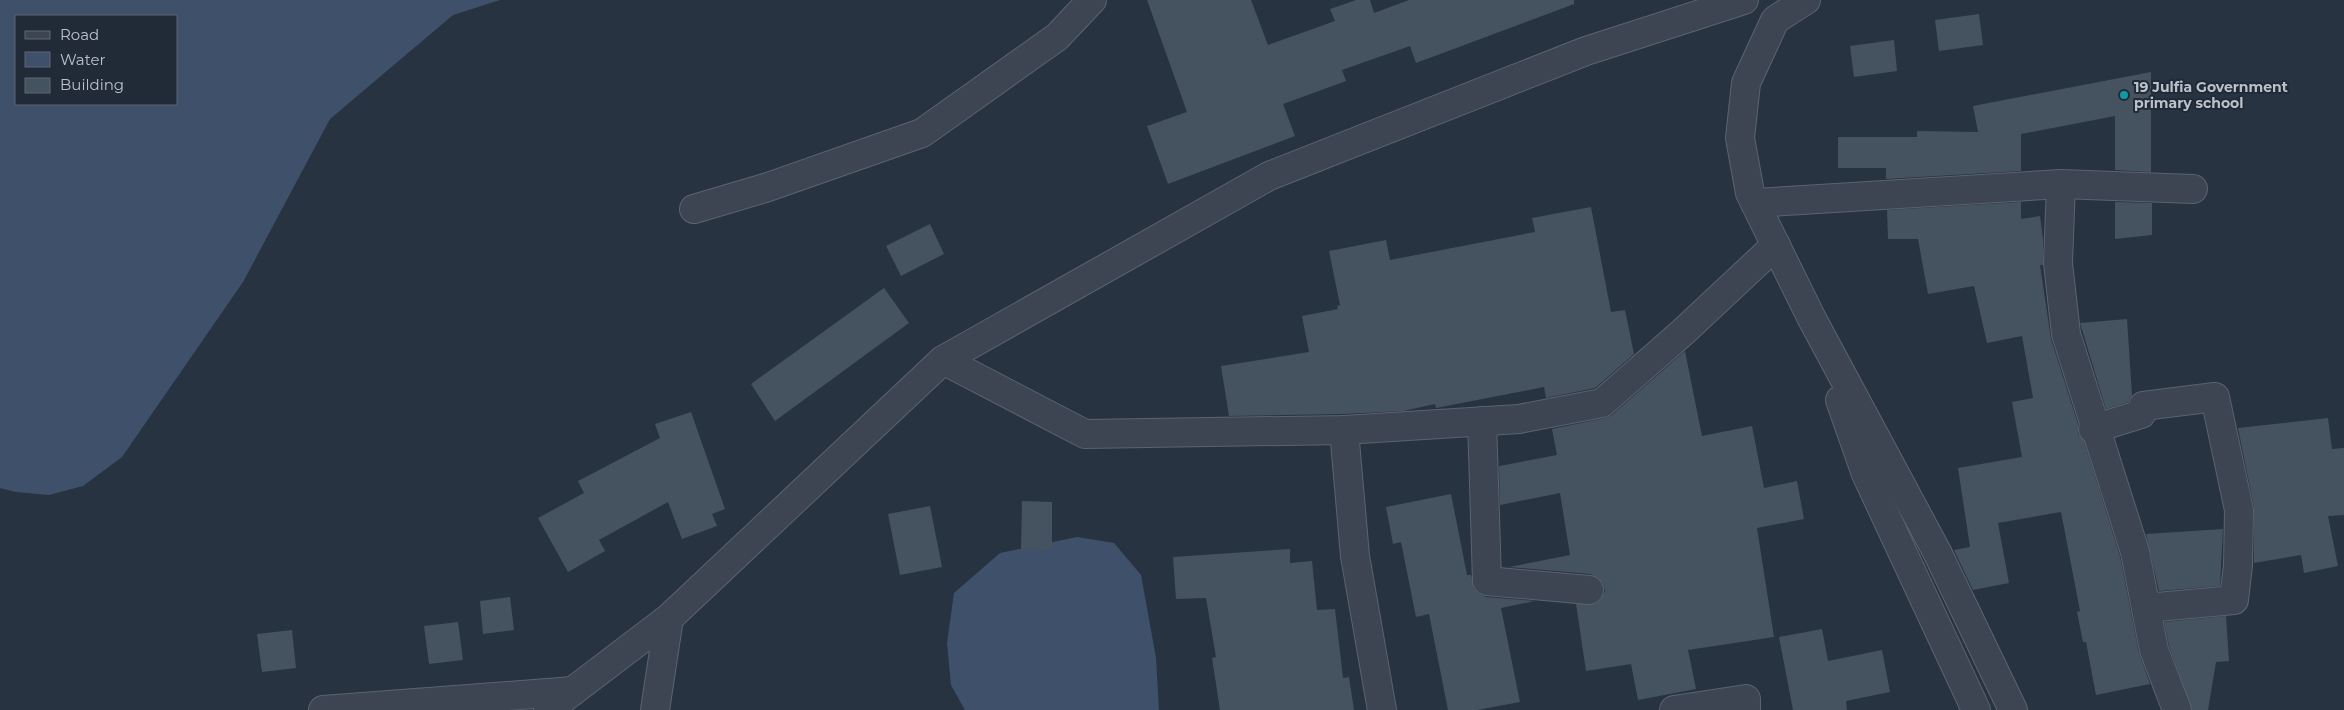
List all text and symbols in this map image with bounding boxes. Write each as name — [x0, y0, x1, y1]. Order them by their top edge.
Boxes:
legend — [15, 15, 178, 105]
text: Road — [60, 25, 99, 44]
text: Water — [60, 50, 106, 69]
text: Building — [60, 75, 124, 94]
place label: 19 Julfia Government primary school — [2134, 78, 2288, 112]
marker: 19 Julfia Government primary school — [2118, 89, 2130, 101]

